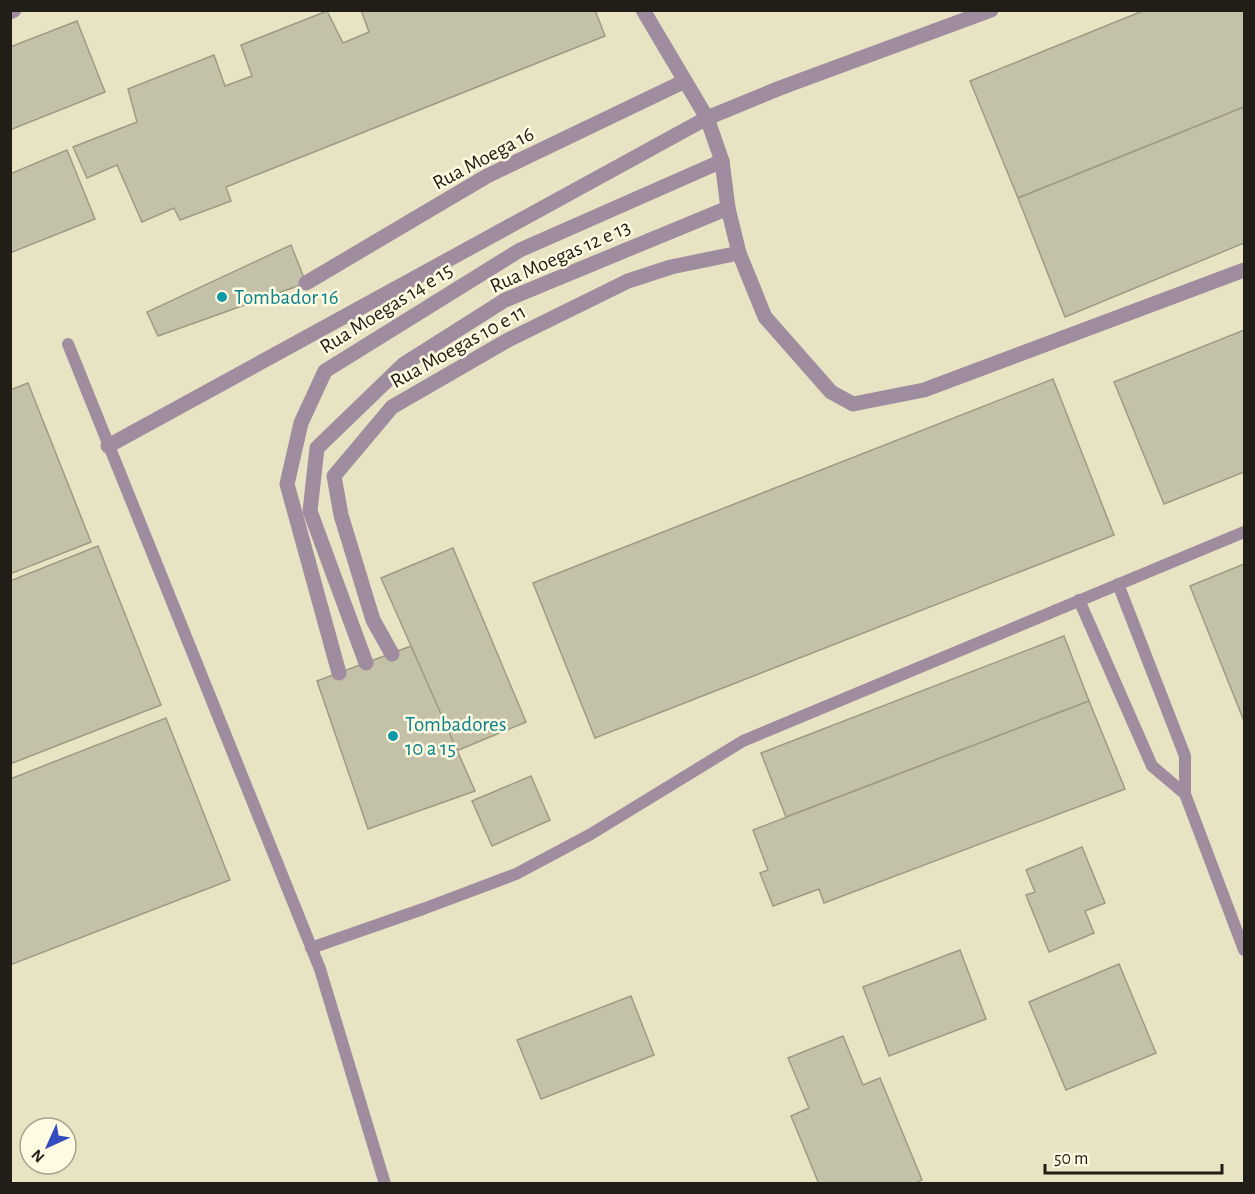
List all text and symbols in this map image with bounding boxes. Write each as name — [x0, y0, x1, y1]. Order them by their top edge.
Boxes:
street label: Rua Moega 16 — [429, 123, 537, 194]
street label: Rua Moegas 12 e 13 — [487, 216, 634, 297]
street label: Rua Moegas 14 e 15 — [316, 259, 456, 358]
place label: Tombador 16 — [234, 287, 339, 308]
marker: Tombador 16 — [215, 290, 229, 304]
street label: Rua Moegas 10 e 11 — [387, 301, 530, 392]
place label: Tombadores 10 a 15 — [405, 714, 506, 759]
marker: Tombadores 10 a 15 — [386, 729, 400, 743]
north arrow — [18, 1116, 78, 1176]
scale bar — [1045, 1137, 1222, 1175]
text: N — [29, 1146, 48, 1165]
text: 50 m — [1054, 1150, 1088, 1168]

